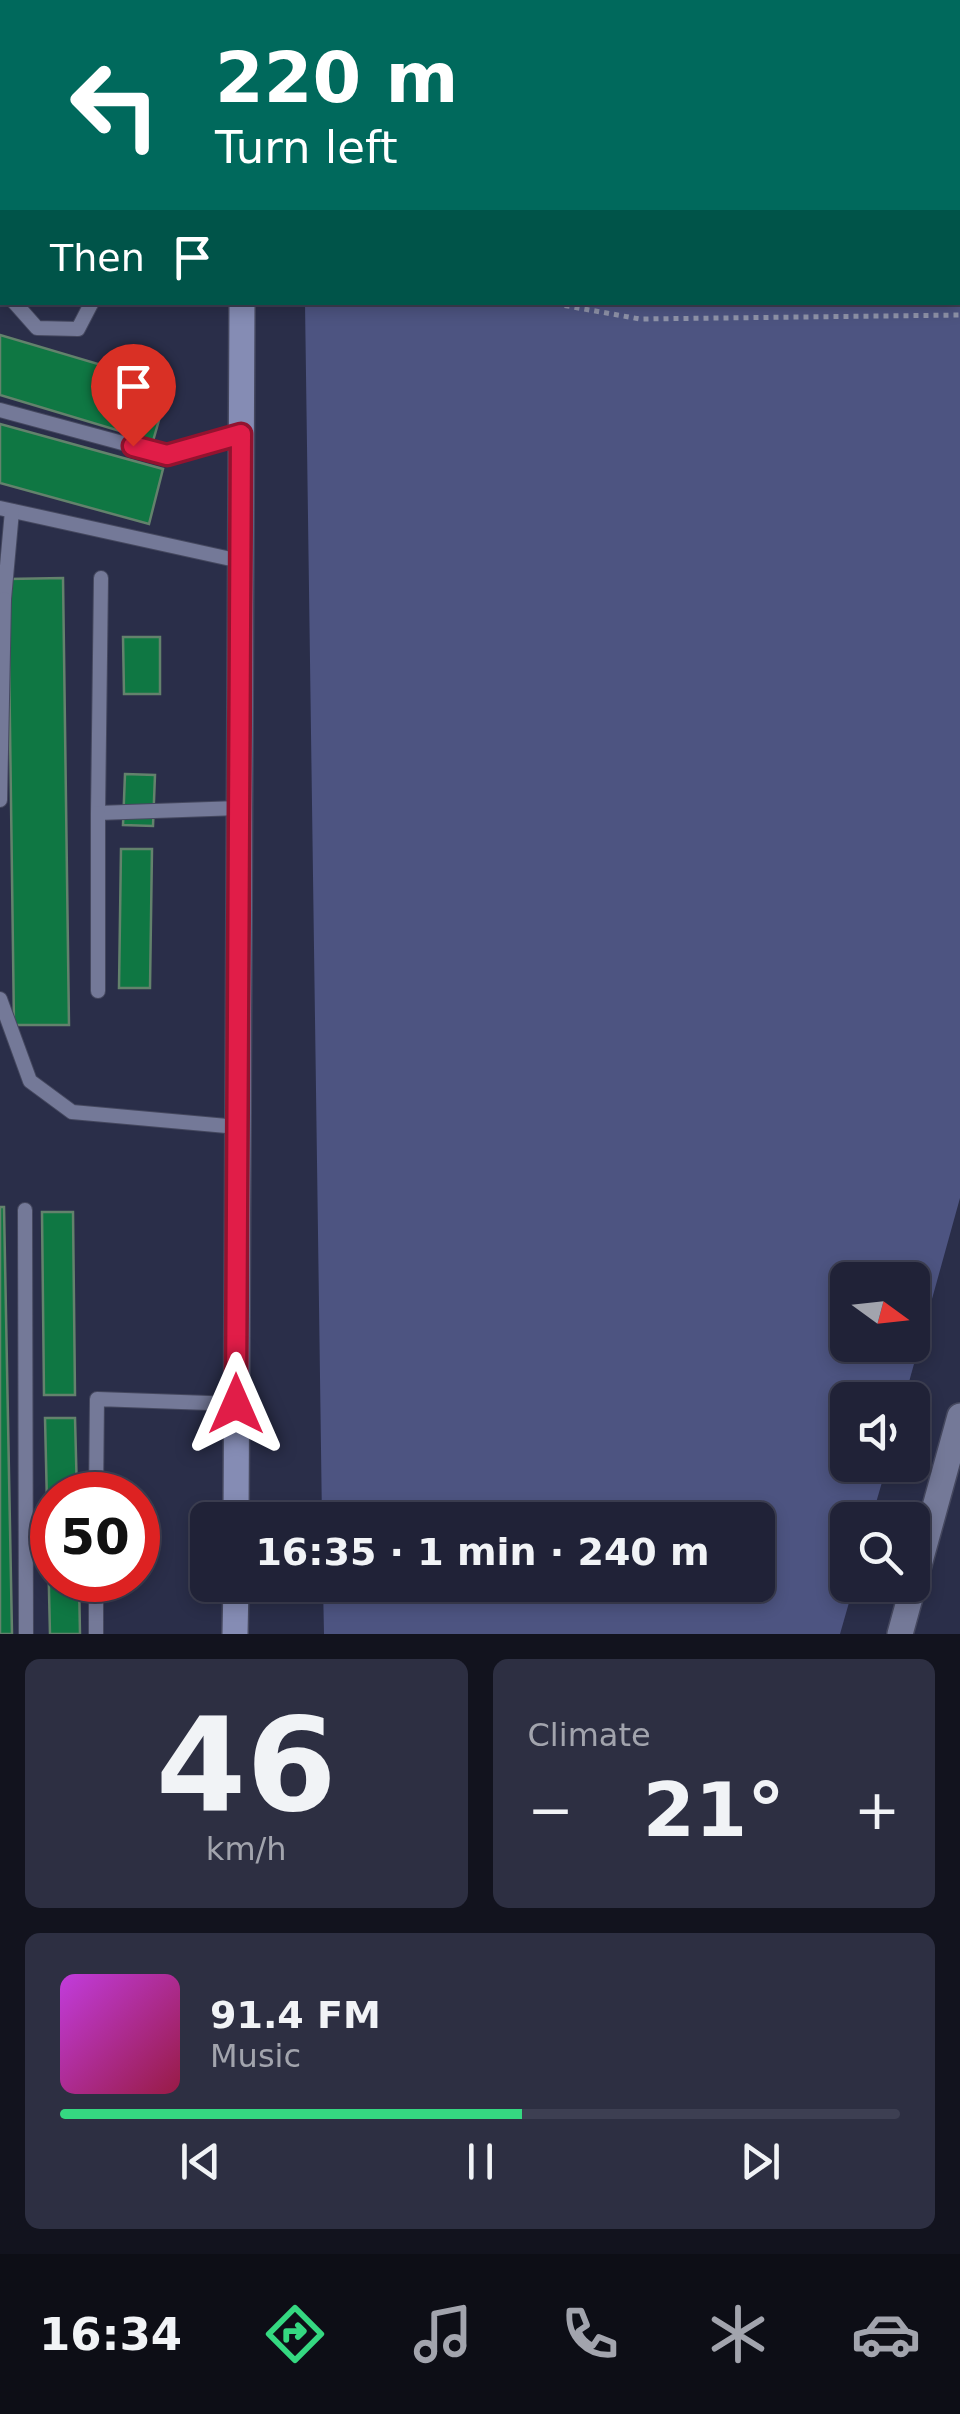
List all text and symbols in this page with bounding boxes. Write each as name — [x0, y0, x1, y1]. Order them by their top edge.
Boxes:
text: 220 m — [215, 37, 458, 119]
icon: left — [50, 40, 180, 170]
text: Turn left — [215, 121, 398, 174]
icon: arrive — [165, 230, 220, 285]
text: Then — [50, 236, 145, 280]
pin — [91, 344, 176, 447]
icon: arrive — [106, 359, 161, 414]
north arrow — [830, 1262, 930, 1362]
map controls — [830, 1262, 930, 1602]
position arrow — [184, 1352, 288, 1456]
button: sound — [830, 1382, 930, 1482]
speed limit sign: 50 — [30, 1472, 160, 1602]
button: search — [830, 1502, 930, 1602]
text: 16:35 · 1 min · 240 m — [255, 1530, 710, 1574]
text: 46 — [156, 1689, 337, 1841]
text: Climate — [528, 1716, 651, 1754]
text: 21° — [643, 1766, 785, 1854]
text: − — [528, 1778, 574, 1842]
text: + — [854, 1778, 900, 1842]
text: km/h — [206, 1830, 287, 1868]
text: 91.4 FM — [210, 1993, 381, 2037]
text: Music — [210, 2037, 301, 2075]
icon: previous — [173, 2134, 228, 2189]
icon: pause — [453, 2134, 508, 2189]
icon: next — [733, 2134, 788, 2189]
icon: directions — [260, 2299, 330, 2369]
icon: music — [408, 2299, 478, 2369]
icon: phone — [555, 2299, 625, 2369]
icon: climate — [703, 2299, 773, 2369]
icon: car — [851, 2299, 921, 2369]
text: 16:34 — [39, 2308, 182, 2361]

